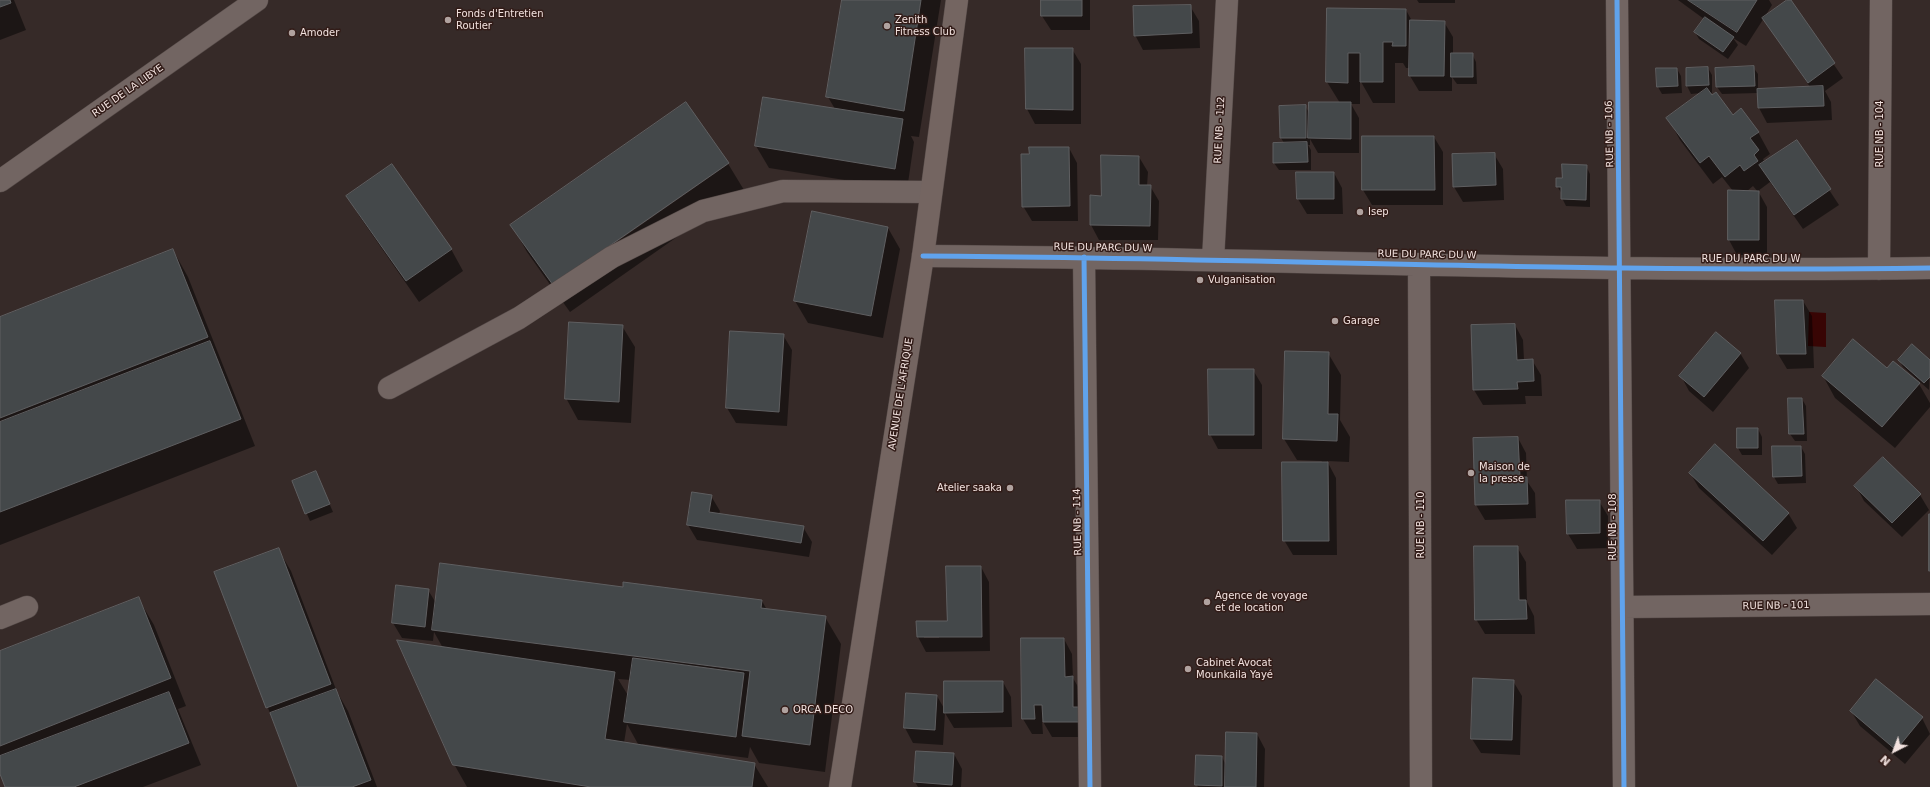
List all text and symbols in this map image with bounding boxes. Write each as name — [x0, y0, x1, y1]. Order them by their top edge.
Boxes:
place label: Fonds d'Entretien Routier — [456, 8, 543, 32]
place label: Zenith Fitness Club — [895, 14, 955, 38]
marker: Fonds d'Entretien Routier — [443, 15, 453, 25]
marker: Zenith Fitness Club — [882, 21, 892, 31]
place label: Amoder — [300, 27, 339, 39]
marker: Amoder — [287, 28, 297, 38]
street label: RUE DE LA LIBYE — [90, 62, 166, 120]
street label: RUE NB - 112 — [1212, 96, 1228, 164]
street label: RUE NB - 106 — [1603, 100, 1617, 168]
street label: RUE NB - 104 — [1874, 100, 1886, 168]
place label: Isep — [1368, 206, 1389, 218]
marker: Isep — [1355, 207, 1365, 217]
street label: RUE DU PARC DU W — [1053, 241, 1153, 255]
street label: RUE DU PARC DU W — [1377, 248, 1477, 262]
street label: RUE DU PARC DU W — [1702, 253, 1800, 265]
place label: Vulganisation — [1208, 274, 1275, 286]
marker: Vulganisation — [1195, 275, 1205, 285]
place label: Garage — [1343, 315, 1380, 327]
marker: Garage — [1330, 316, 1340, 326]
street label: AVENUE DE L'AFRIQUE — [886, 337, 916, 451]
place label: Maison de la presse — [1479, 461, 1530, 484]
marker: Maison de la presse — [1466, 468, 1476, 478]
place label: Atelier saaka — [937, 482, 1002, 494]
marker: Atelier saaka — [1005, 483, 1015, 493]
street label: RUE NB - 114 — [1071, 488, 1085, 556]
street label: RUE NB - 110 — [1415, 491, 1427, 559]
street label: RUE NB - 108 — [1607, 493, 1619, 561]
place label: Agence de voyage et de location — [1215, 590, 1308, 614]
marker: Agence de voyage et de location — [1202, 597, 1212, 607]
street label: RUE NB - 101 — [1742, 599, 1810, 613]
place label: Cabinet Avocat Mounkaila Yayé — [1196, 657, 1273, 680]
marker: Cabinet Avocat Mounkaila Yayé — [1183, 664, 1193, 674]
place label: ORCA DECO — [793, 704, 853, 716]
marker: ORCA DECO — [780, 705, 790, 715]
north arrow — [1874, 731, 1914, 771]
text: N — [1878, 752, 1893, 768]

